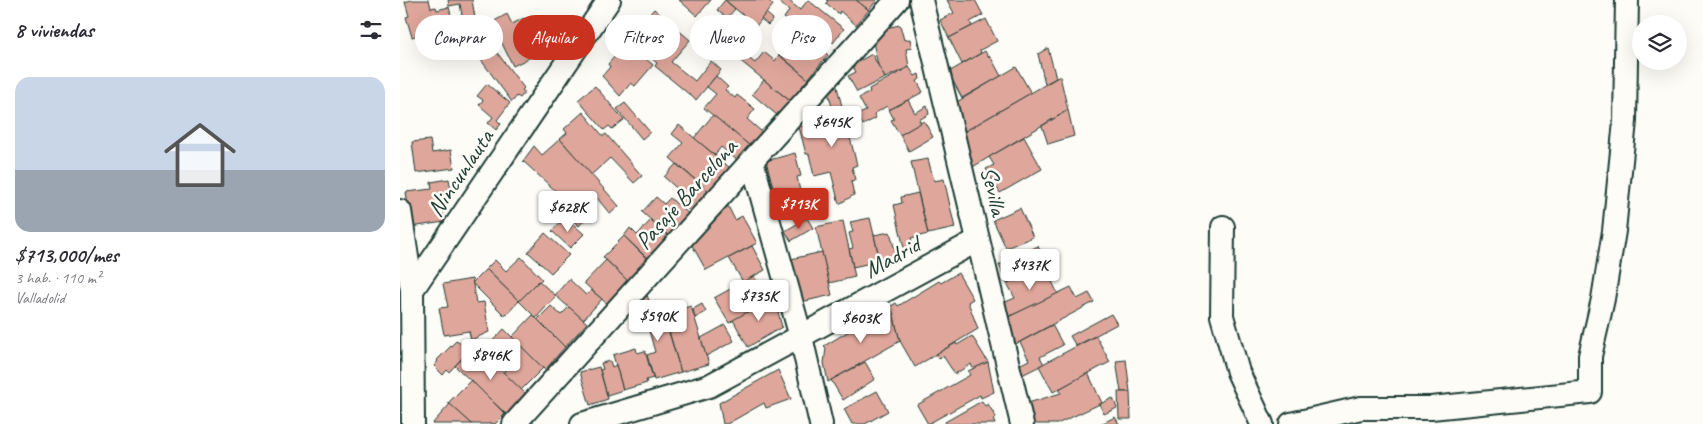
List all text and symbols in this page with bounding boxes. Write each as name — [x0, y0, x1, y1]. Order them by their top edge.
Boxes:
chip: Comprar — [415, 15, 503, 60]
chip: Alquilar — [513, 15, 595, 60]
chip: Filtros — [605, 15, 680, 60]
chip: Nuevo — [690, 15, 762, 60]
chip: Piso — [772, 15, 832, 60]
map controls — [1632, 15, 1687, 70]
button: layers — [1632, 15, 1687, 70]
icon: filters — [357, 16, 385, 44]
text: 8 viviendas — [15, 17, 94, 43]
pin: $645K — [797, 106, 867, 148]
icon: home — [155, 110, 245, 200]
text: $645K — [813, 112, 851, 132]
street label: Nincunlauta — [420, 123, 501, 222]
street label: Pasaje Barcelona — [628, 131, 745, 256]
street label: Sevilla — [974, 164, 1015, 221]
pin: $713K — [764, 188, 834, 230]
pin: $628K — [533, 190, 603, 233]
text: $713K — [781, 194, 817, 214]
text: $628K — [549, 197, 587, 217]
street label: Madrid — [859, 228, 929, 285]
text: $713,000/mes — [15, 242, 118, 268]
pin: $437K — [995, 248, 1065, 291]
text: $437K — [1012, 255, 1048, 275]
text: 3 hab. · 110 m² — [15, 268, 101, 288]
pin: $735K — [724, 280, 794, 322]
text: $735K — [741, 286, 777, 306]
text: Valladolid — [15, 288, 65, 308]
pin: $590K — [623, 300, 693, 342]
pin: $603K — [826, 302, 896, 344]
text: $590K — [640, 306, 676, 326]
text: $603K — [842, 308, 880, 328]
pin: $846K — [456, 338, 526, 381]
text: $846K — [472, 345, 510, 365]

